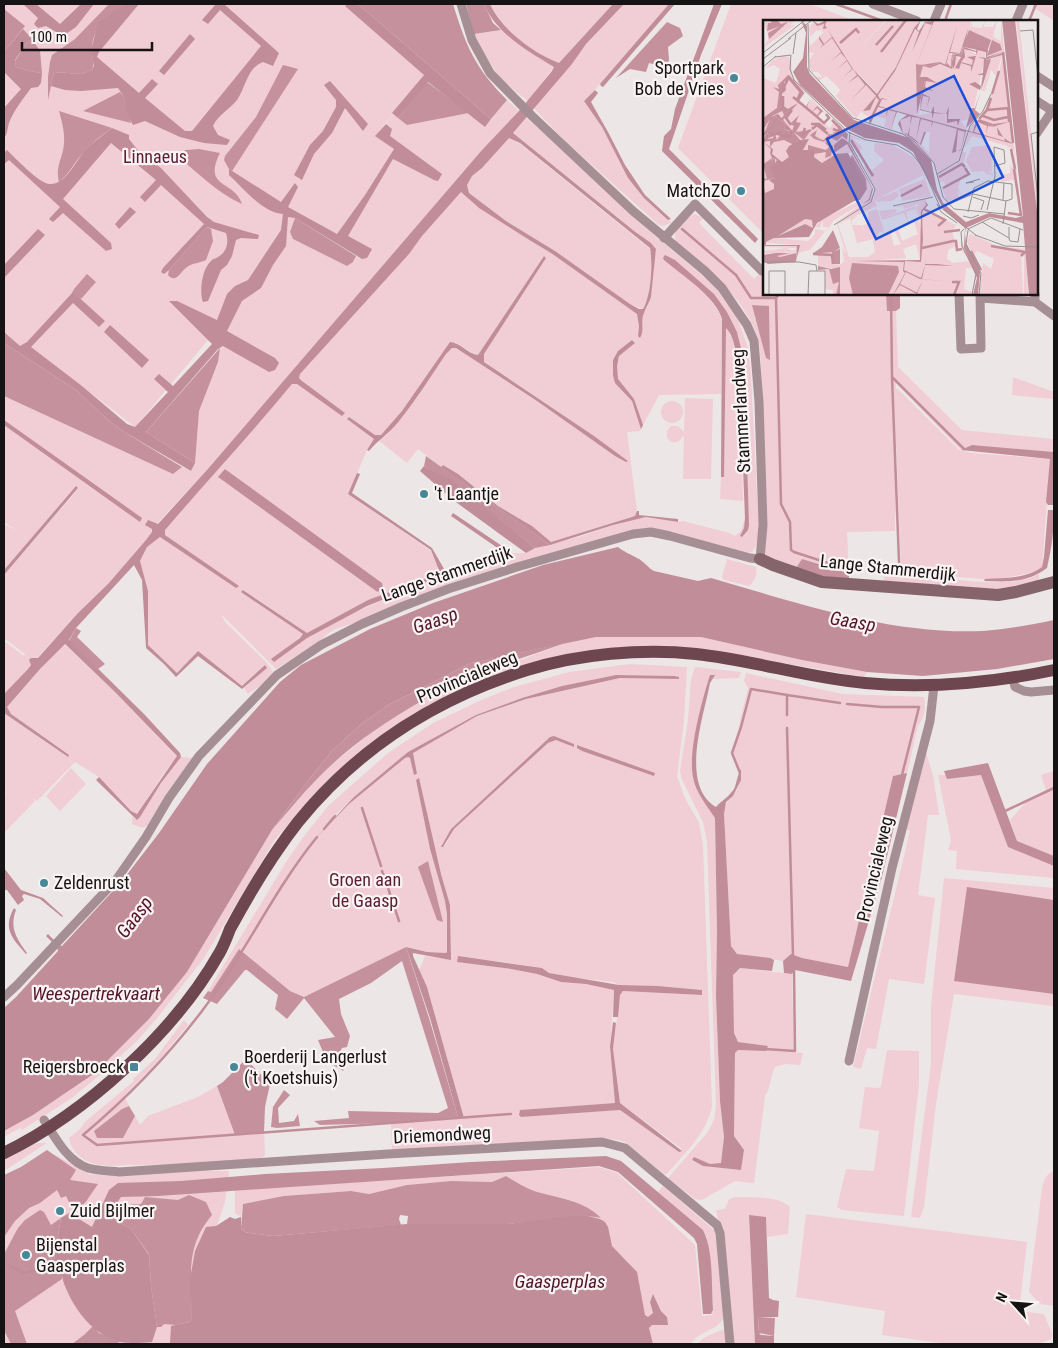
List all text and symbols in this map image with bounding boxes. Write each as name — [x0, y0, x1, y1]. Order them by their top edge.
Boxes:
scale bar — [22, 20, 152, 52]
inset map — [763, 20, 1038, 295]
text: 100 m — [30, 28, 67, 46]
place label: Sportpark Bob de Vries — [635, 57, 724, 99]
marker: Sportpark Bob de Vries — [728, 72, 740, 84]
park label: Linnaeus — [123, 146, 187, 167]
place label: MatchZO — [666, 180, 731, 201]
marker: MatchZO — [735, 185, 747, 197]
street label: Stammerlandweg — [727, 349, 754, 473]
place label: 't Laantje — [434, 483, 499, 504]
marker: 't Laantje — [418, 488, 430, 500]
street label: Lange Stammerdijk — [379, 541, 515, 606]
street label: Lange Stammerdijk — [819, 550, 957, 585]
water label: Gaasp — [410, 602, 461, 639]
water label: Gaasp — [828, 606, 878, 637]
street label: Provincialeweg — [413, 646, 520, 707]
street label: Provincialeweg — [852, 814, 897, 924]
park label: Groen aan de Gaasp — [329, 869, 401, 911]
place label: Zeldenrust — [54, 872, 130, 893]
marker: Zeldenrust — [38, 877, 50, 889]
water label: Gaasp — [111, 892, 157, 943]
water label: Weespertrekvaart — [32, 982, 161, 1005]
place label: Boerderij Langerlust ('t Koetshuis) — [244, 1046, 387, 1089]
place label: Reigersbroeck — [23, 1056, 124, 1077]
marker: Reigersbroeck — [128, 1061, 140, 1073]
marker: Boerderij Langerlust ('t Koetshuis) — [228, 1061, 240, 1073]
street label: Driemondweg — [393, 1121, 491, 1148]
place label: Zuid Bijlmer — [70, 1200, 155, 1221]
marker: Zuid Bijlmer — [54, 1205, 66, 1217]
place label: Bijenstal Gaasperplas — [36, 1234, 125, 1276]
marker: Bijenstal Gaasperplas — [20, 1249, 32, 1261]
water label: Gaasperplas — [515, 1270, 605, 1293]
north arrow — [988, 1278, 1038, 1328]
text: N — [992, 1290, 1010, 1305]

